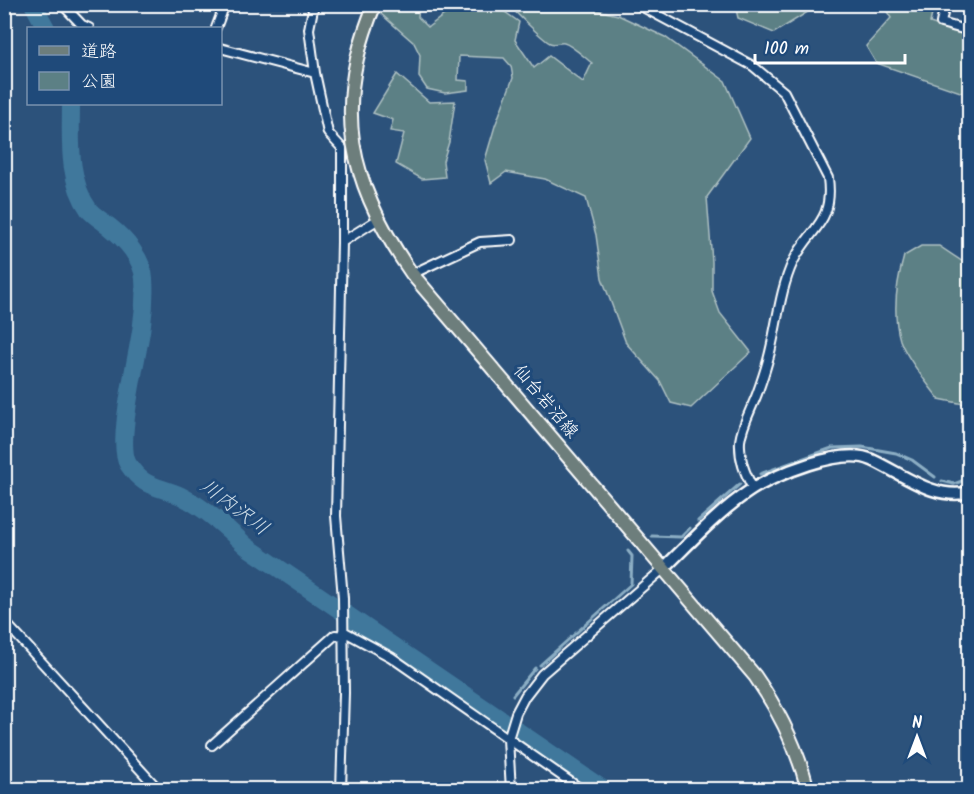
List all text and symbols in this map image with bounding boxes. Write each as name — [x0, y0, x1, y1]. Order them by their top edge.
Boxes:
legend — [27, 27, 222, 105]
scale bar — [755, 27, 905, 65]
text: 100 m — [764, 35, 809, 64]
text: 道路 — [81, 38, 117, 67]
text: 公園 — [81, 68, 117, 97]
street label: 仙台岩沼線 — [505, 358, 585, 446]
water label: 川内沢川 — [192, 471, 276, 545]
north arrow — [887, 707, 947, 767]
text: N — [912, 711, 922, 736]

